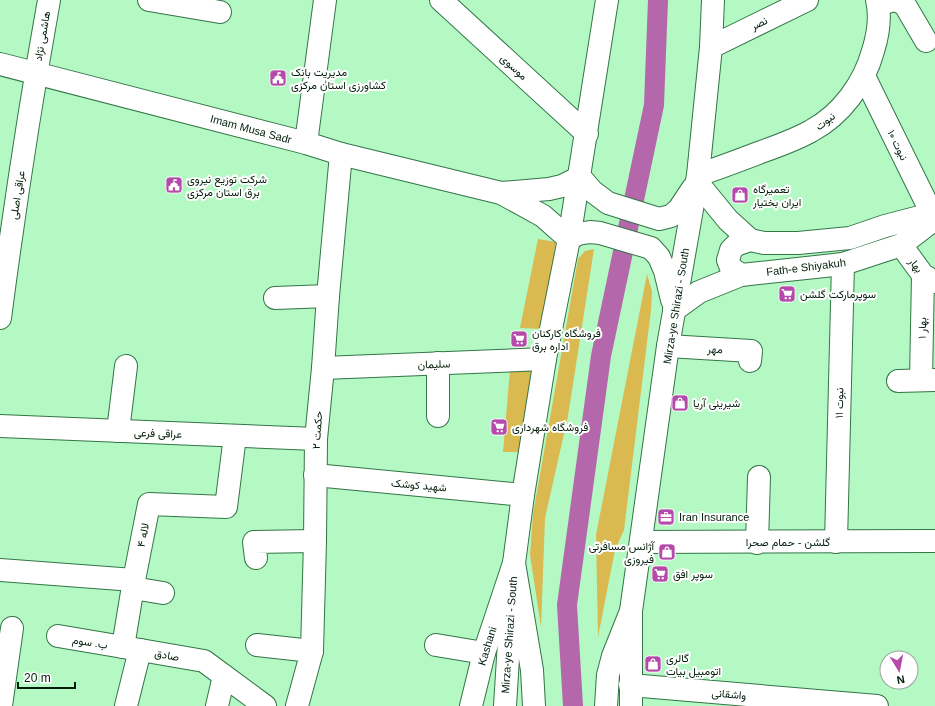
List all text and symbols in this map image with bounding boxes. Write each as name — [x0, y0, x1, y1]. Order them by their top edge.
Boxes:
street label: هاشمی نژاد — [32, 10, 53, 62]
street label: نصر — [748, 14, 770, 33]
street label: موسوی — [497, 52, 530, 83]
place label: مدیریت بانک کشاورزی استان مرکزی — [291, 66, 386, 92]
public building icon: مدیریت بانک کشاورزی استان مرکزی — [268, 68, 288, 88]
street label: نبوت — [813, 110, 838, 133]
street label: Imam Musa Sadr — [209, 112, 293, 146]
street label: نبوت ۱۰ — [885, 128, 910, 163]
street label: عراقی اصلی — [7, 169, 28, 220]
place label: شرکت توزیع نیروی برق استان مرکزی — [187, 173, 267, 199]
public building icon: شرکت توزیع نیروی برق استان مرکزی — [164, 175, 184, 195]
place label: تعمیرگاه ایران بختیار — [752, 183, 801, 209]
shop icon: تعمیرگاه ایران بختیار — [730, 185, 750, 205]
street label: Mirza-ye Shirazi - South — [661, 247, 691, 365]
street label: بهار — [905, 254, 925, 275]
street label: Fath-e Shiyakuh — [766, 256, 846, 278]
supermarket icon: سوپرمارکت گلشن — [777, 284, 797, 304]
place label: سوپرمارکت گلشن — [800, 288, 876, 302]
street label: بهار ۱ — [916, 317, 929, 339]
place label: فروشگاه کارکنان اداره برق — [532, 327, 601, 353]
supermarket icon: فروشگاه کارکنان اداره برق — [509, 329, 529, 349]
street label: مهر — [706, 343, 723, 356]
street label: سلیمان — [417, 357, 451, 372]
street label: نبوت ۱۱ — [833, 387, 846, 419]
shop icon: شیرینی آریا — [670, 393, 690, 413]
place label: شیرینی آریا — [693, 397, 741, 410]
street label: حکمت ۲ — [310, 410, 324, 450]
supermarket icon: فروشگاه شهرداری — [489, 417, 509, 437]
place label: فروشگاه شهرداری — [512, 421, 588, 434]
street label: عراقی فرعی — [134, 426, 183, 441]
street label: شهید کوشک — [391, 477, 448, 494]
office icon: Iran Insurance — [656, 507, 676, 527]
place label: Iran Insurance — [679, 511, 749, 523]
street label: لاله ۴ — [135, 522, 151, 548]
street label: گلشن - حمام صحرا — [746, 536, 830, 550]
place label: آژانس مسافرتی فیروزی — [589, 540, 655, 566]
shop icon: آژانس مسافرتی فیروزی — [657, 542, 677, 562]
supermarket icon: سوپر افق — [650, 564, 670, 584]
place label: سوپر افق — [673, 568, 713, 582]
street label: Mirza-ye Shirazi - South — [499, 576, 519, 694]
street label: Kashani — [475, 625, 499, 667]
street label: ب. سوم — [71, 633, 109, 653]
street label: صادق — [154, 647, 180, 663]
north arrow — [879, 650, 919, 690]
place label: گالری اتومبیل بیات — [666, 652, 721, 678]
shop icon: گالری اتومبیل بیات — [643, 654, 663, 674]
scale bar — [18, 664, 75, 690]
text: 20 m — [24, 671, 51, 685]
text: N — [896, 673, 906, 686]
street label: واشقانی — [711, 687, 747, 702]

